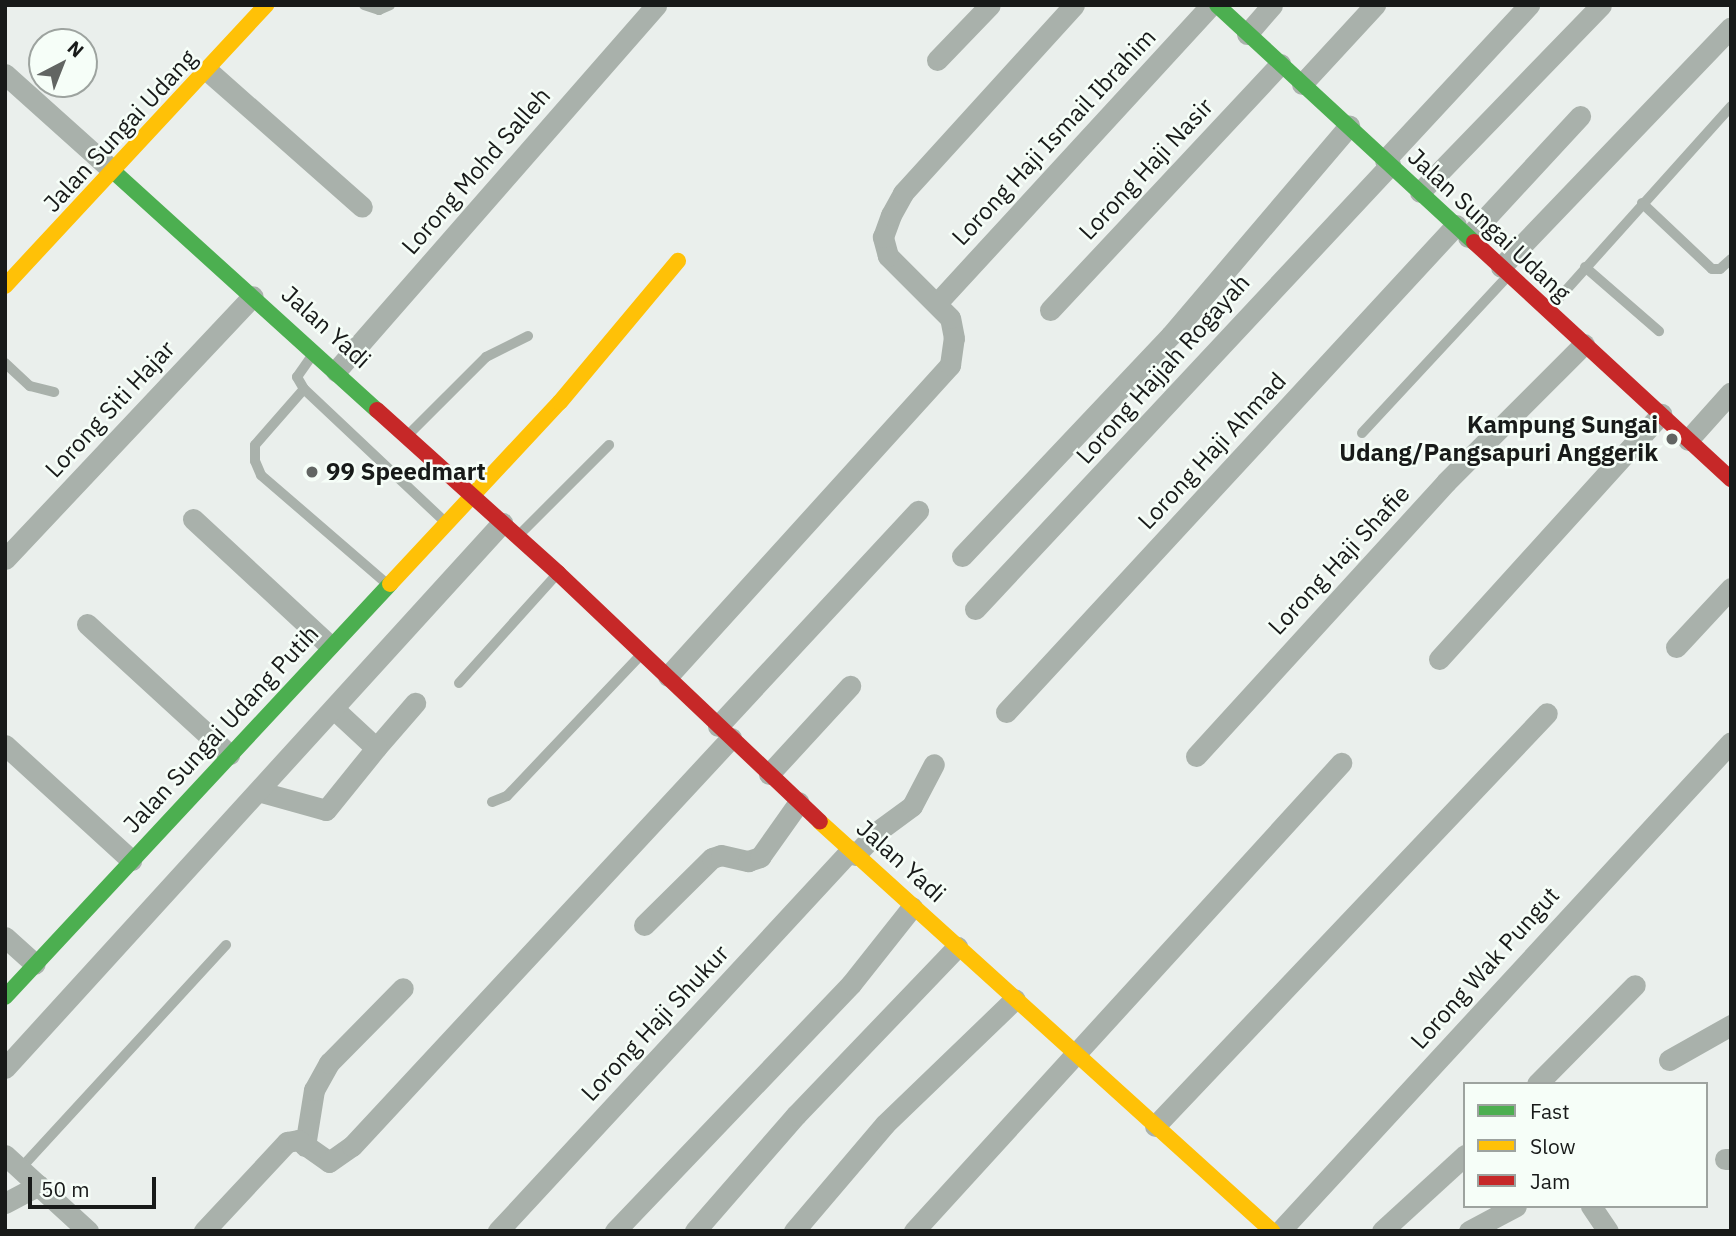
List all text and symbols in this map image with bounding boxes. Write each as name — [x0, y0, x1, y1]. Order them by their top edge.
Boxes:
street label: Lorong Haji Ismail Ibrahim — [946, 23, 1162, 251]
north arrow — [28, 28, 98, 98]
text: N — [63, 35, 89, 62]
street label: Jalan Sungai Udang — [37, 44, 203, 218]
street label: Lorong Mohd Salleh — [396, 82, 556, 260]
street label: Lorong Haji Nasir — [1073, 92, 1219, 246]
street label: Jalan Sungai Udang — [1402, 142, 1576, 308]
street label: Lorong Hajjah Rogayah — [1070, 268, 1256, 470]
street label: Jalan Yadi — [276, 280, 376, 374]
street label: Lorong Siti Hajar — [39, 335, 181, 483]
street label: Lorong Haji Ahmad — [1132, 367, 1292, 535]
place label: Kampung Sungai Udang/Pangsapuri Anggerik — [1339, 411, 1658, 467]
marker: Kampung Sungai Udang/Pangsapuri Anggerik — [1664, 431, 1680, 447]
place label: 99 Speedmart — [326, 458, 486, 486]
marker: 99 Speedmart — [304, 464, 320, 480]
street label: Lorong Haji Shafie — [1262, 479, 1416, 641]
street label: Jalan Sungai Udang Putih — [117, 619, 325, 839]
street label: Jalan Yadi — [851, 814, 951, 908]
street label: Lorong Wak Pungut — [1405, 881, 1565, 1055]
street label: Lorong Haji Shukur — [575, 939, 735, 1107]
legend — [1463, 1082, 1708, 1208]
text: Fast — [1530, 1097, 1570, 1125]
text: Slow — [1530, 1132, 1576, 1160]
scale bar — [32, 1162, 159, 1206]
text: Jam — [1530, 1167, 1570, 1195]
text: 50 m — [41, 1175, 90, 1203]

